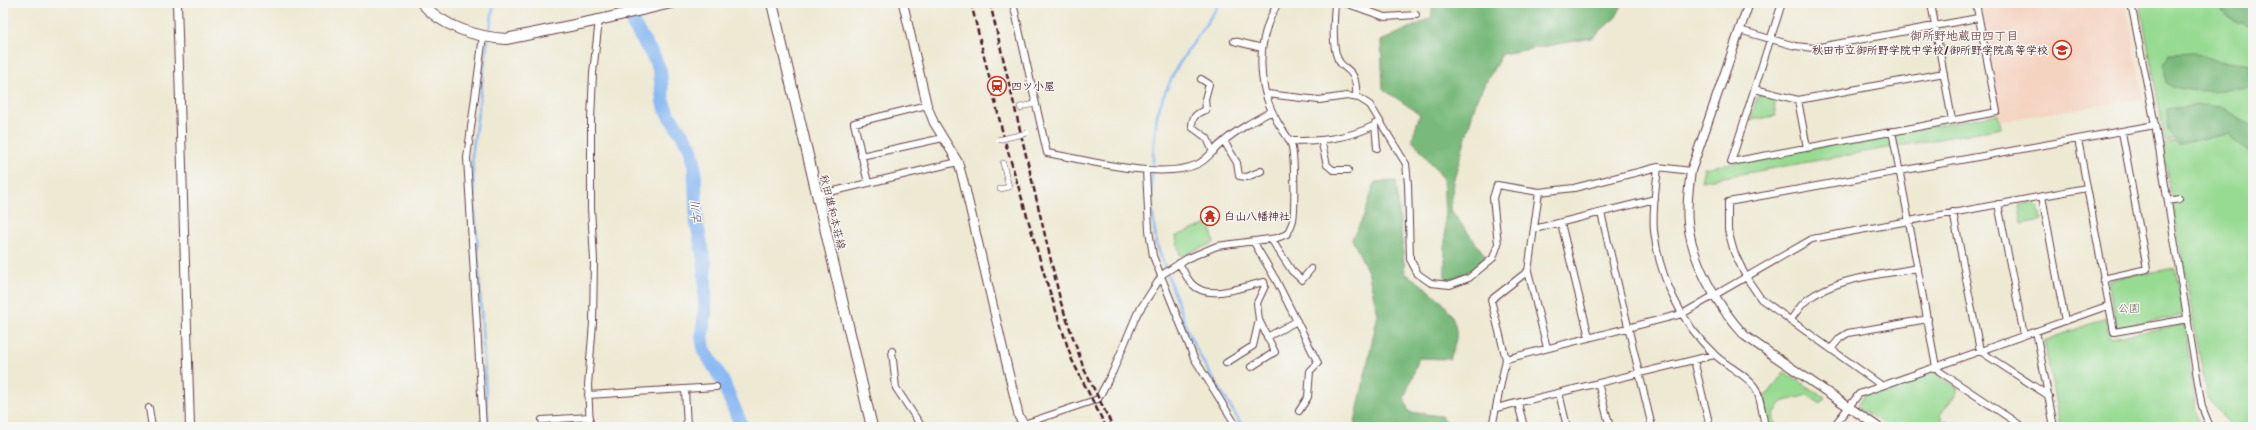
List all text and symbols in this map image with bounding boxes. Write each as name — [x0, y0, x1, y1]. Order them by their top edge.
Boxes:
district label: 御所野地蔵田四丁目 — [1910, 29, 2018, 44]
school or university icon: 秋田市立御所野学院中学校/御所野学院高等学校 — [2051, 39, 2073, 61]
place label: 秋田市立御所野学院中学校/御所野学院高等学校 — [1812, 44, 2048, 57]
station icon: 四ツ小屋 — [986, 75, 1008, 97]
place label: 四ツ小屋 — [1011, 80, 1055, 93]
street label: 秋田雄和本荘線 — [817, 173, 848, 251]
water label: 古川 — [688, 200, 705, 225]
temple icon: 白山八幡神社 — [1199, 205, 1221, 227]
place label: 白山八幡神社 — [1224, 210, 1290, 223]
park label: 公園 — [2118, 302, 2140, 315]

